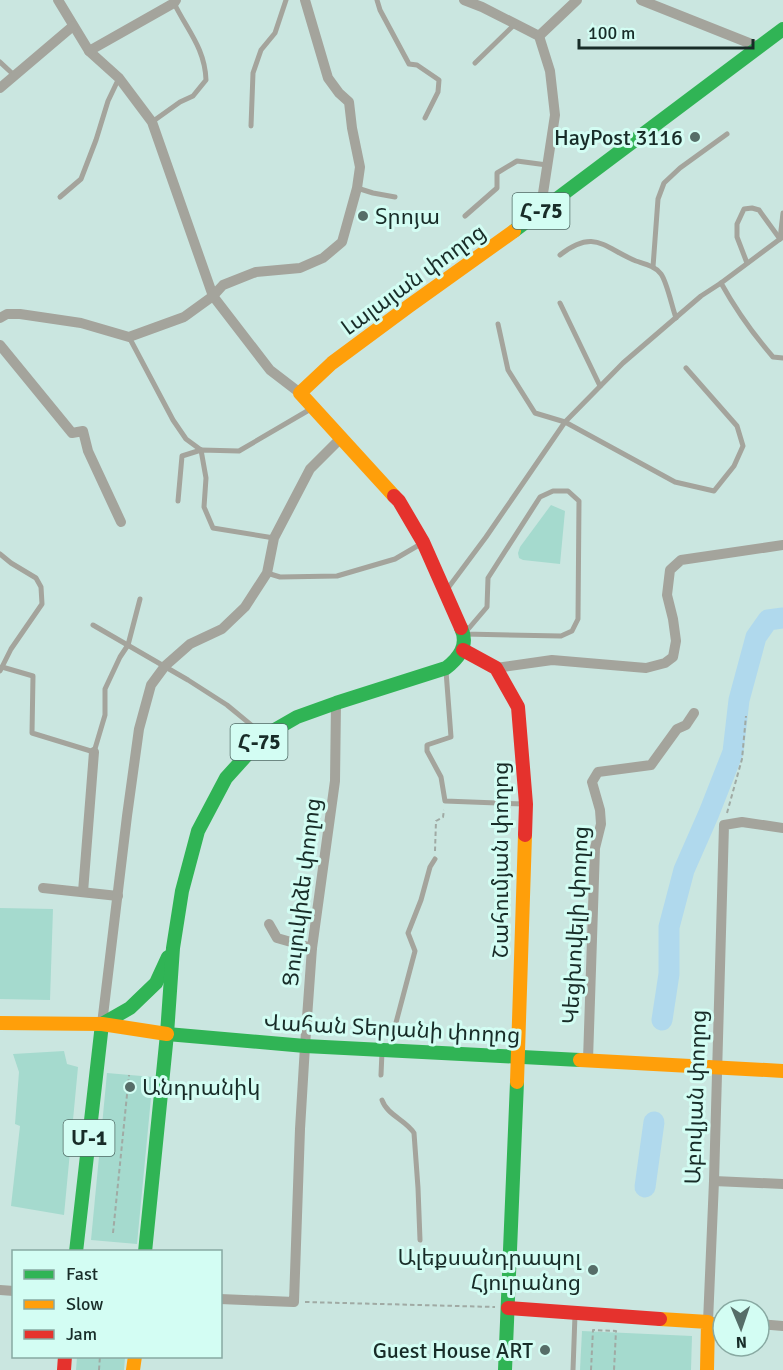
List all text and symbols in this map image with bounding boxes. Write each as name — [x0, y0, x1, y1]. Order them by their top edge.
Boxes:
scale bar — [579, 12, 753, 50]
text: 100 m — [588, 22, 635, 44]
place label: HayPost 3116 — [554, 124, 683, 151]
marker: HayPost 3116 — [688, 130, 702, 144]
road number: Հ-75 — [512, 193, 570, 229]
place label: Տրոյա — [375, 203, 440, 230]
marker: Տրոյա — [356, 209, 370, 223]
street label: Լալայան փողոց — [336, 218, 491, 341]
road number: Հ-75 — [230, 724, 288, 760]
street label: Շահումյան փողոց — [487, 762, 514, 958]
street label: Ցուլուկիձե փողոց — [277, 796, 326, 988]
street label: Կեցխովելի փողոց — [557, 825, 594, 1025]
street label: Վահան Տերյանի փողոց — [263, 1008, 521, 1049]
street label: Աբովյան փողոց — [679, 1009, 712, 1185]
place label: Անդրանիկ — [142, 1074, 260, 1101]
marker: Անդրանիկ — [123, 1080, 137, 1094]
road number: Մ-1 — [64, 1120, 115, 1156]
place label: Ալեքսանդրապոլ Հյուրանոց — [397, 1244, 582, 1296]
legend — [12, 1250, 222, 1358]
text: Fast — [66, 1263, 98, 1285]
marker: Ալեքսանդրապոլ Հյուրանոց — [586, 1263, 600, 1277]
text: Slow — [66, 1293, 103, 1315]
north arrow — [711, 1298, 771, 1358]
text: Jam — [66, 1323, 97, 1345]
text: N — [736, 1332, 747, 1352]
place label: Guest House ART — [373, 1337, 533, 1364]
marker: Guest House ART — [538, 1343, 552, 1357]

